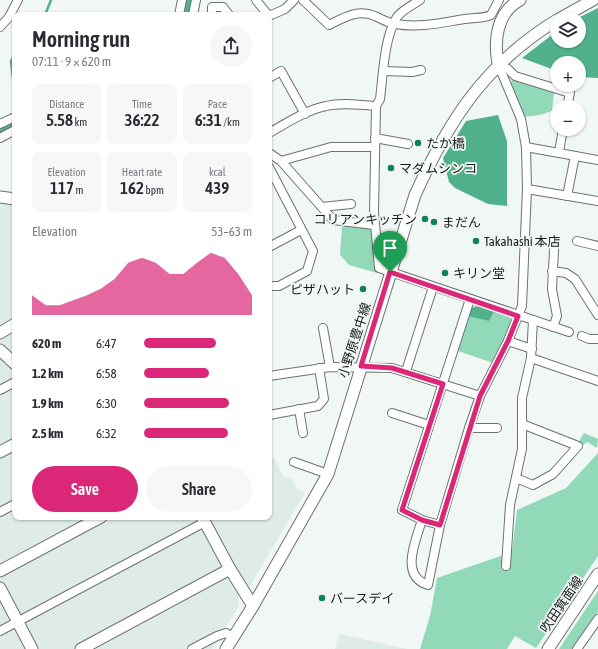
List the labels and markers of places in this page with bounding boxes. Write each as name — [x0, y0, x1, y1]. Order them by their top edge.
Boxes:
place label: たか橋 — [426, 136, 465, 151]
marker: たか橋 — [413, 138, 423, 148]
place label: マダムシンコ — [399, 161, 477, 176]
marker: マダムシンコ — [386, 163, 396, 173]
place label: コリアンキッチン — [314, 212, 417, 227]
marker: コリアンキッチン — [420, 214, 430, 224]
place label: まだん — [442, 215, 481, 230]
marker: まだん — [429, 217, 439, 227]
pin — [373, 231, 407, 272]
place label: Takahashi 本店 — [484, 234, 561, 249]
marker: Takahashi 本店 — [471, 236, 481, 246]
place label: キリン堂 — [453, 266, 505, 281]
marker: キリン堂 — [440, 268, 450, 278]
place label: ピザハット — [290, 282, 355, 297]
marker: ピザハット — [358, 284, 368, 294]
place label: バースデイ — [330, 591, 394, 606]
marker: バースデイ — [317, 593, 327, 603]

